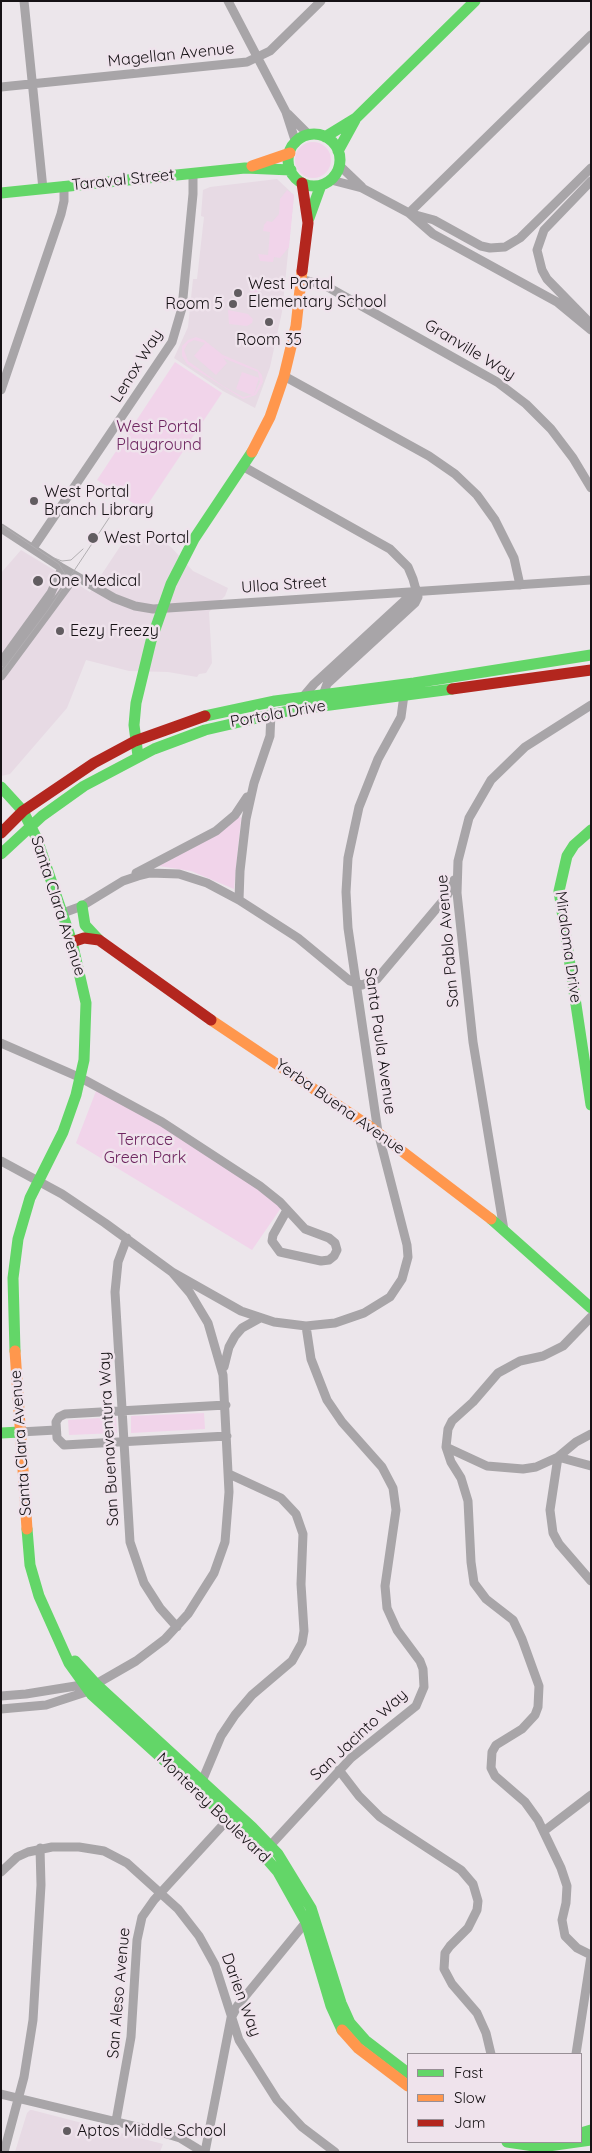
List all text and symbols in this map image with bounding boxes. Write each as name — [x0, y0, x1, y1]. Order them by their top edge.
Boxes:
street label: Magellan Avenue — [107, 39, 235, 71]
street label: Taraval Street — [71, 165, 175, 195]
place label: West Portal Elementary School — [248, 274, 387, 312]
marker: West Portal Elementary School — [232, 287, 244, 299]
place label: Room 5 — [165, 294, 223, 314]
marker: Room 5 — [227, 298, 239, 310]
street label: Granville Way — [421, 315, 519, 385]
marker: Room 35 — [263, 316, 275, 328]
street label: Lenox Way — [107, 326, 167, 406]
place label: Room 35 — [236, 330, 302, 350]
park label: West Portal Playground — [116, 417, 202, 455]
place label: West Portal Branch Library — [44, 482, 154, 520]
marker: West Portal Branch Library — [28, 495, 40, 507]
place label: West Portal — [104, 528, 190, 548]
marker: West Portal — [86, 531, 100, 545]
place label: One Medical — [49, 571, 141, 591]
street label: Ulloa Street — [240, 572, 328, 598]
marker: One Medical — [31, 574, 45, 588]
place label: Eezy Freezy — [70, 621, 159, 641]
marker: Eezy Freezy — [54, 625, 66, 637]
street label: Portola Drive — [229, 696, 327, 732]
street label: Santa Clara Avenue — [26, 834, 90, 978]
street label: San Pablo Avenue — [433, 874, 463, 1008]
street label: Miraloma Drive — [551, 890, 585, 1004]
street label: Santa Paula Avenue — [360, 966, 400, 1116]
street label: Yerba Buena Avenue — [271, 1055, 409, 1159]
park label: Terrace Green Park — [104, 1130, 186, 1168]
street label: San Buenaventura Way — [95, 1351, 123, 1527]
street label: Santa Clara Avenue — [6, 1370, 36, 1516]
street label: San Jacinto Way — [307, 1685, 411, 1785]
street label: Monterey Boulevard — [152, 1749, 274, 1867]
street label: San Aleso Avenue — [104, 1927, 134, 2059]
street label: Darien Way — [217, 1951, 265, 2039]
legend — [407, 2053, 582, 2143]
text: Fast — [454, 2063, 483, 2082]
text: Slow — [454, 2088, 486, 2107]
text: Jam — [454, 2113, 485, 2132]
place label: Aptos Middle School — [77, 2121, 226, 2141]
marker: Aptos Middle School — [61, 2125, 73, 2137]

